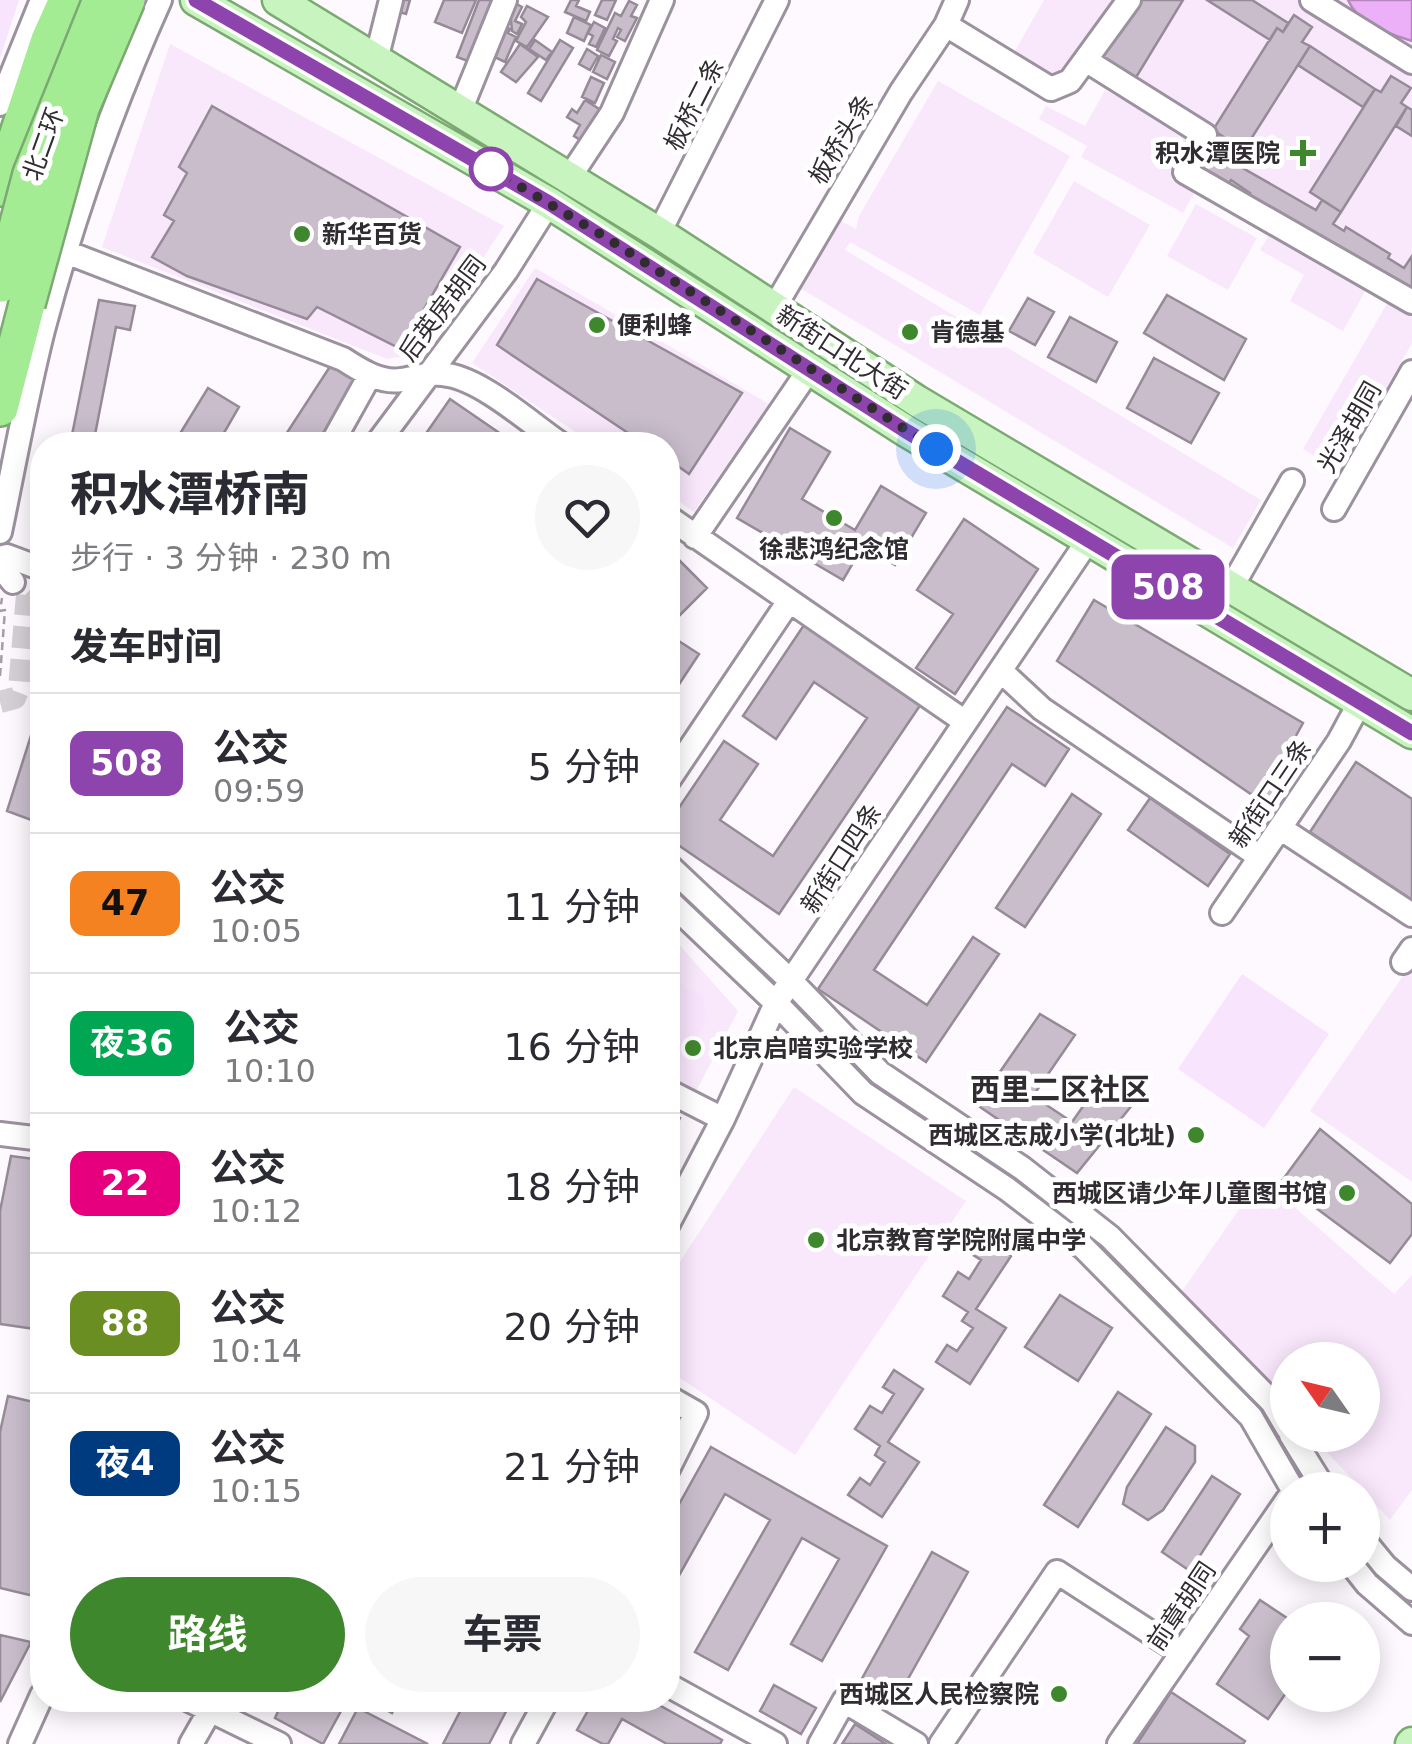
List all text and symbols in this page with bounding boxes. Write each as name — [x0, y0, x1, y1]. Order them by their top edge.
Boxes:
street label: 板桥二条 — [659, 53, 730, 155]
street label: 板桥头条 — [803, 89, 880, 190]
street label: 北二环 — [17, 104, 70, 184]
place label: 积水潭医院 — [1155, 139, 1280, 168]
marker: 积水潭医院 — [1290, 140, 1316, 166]
unlabelled marker — [470, 148, 512, 190]
place label: 新华百货 — [322, 220, 422, 249]
marker: 新华百货 — [291, 223, 313, 245]
street label: 后英房胡同 — [393, 250, 492, 367]
street label: 新街口北大街 — [771, 299, 913, 405]
place label: 便利蜂 — [617, 311, 692, 340]
marker: 便利蜂 — [586, 314, 608, 336]
place label: 肯德基 — [930, 318, 1005, 347]
marker: 肯德基 — [899, 321, 921, 343]
street label: 光泽胡同 — [1312, 377, 1387, 478]
your location — [911, 424, 961, 474]
button: heart — [535, 465, 640, 570]
text: 积水潭桥南 — [70, 466, 310, 522]
marker: 徐悲鸿纪念馆 — [823, 507, 845, 529]
place label: 徐悲鸿纪念馆 — [759, 535, 909, 564]
text: 步行 · 3 分钟 · 230 m — [70, 539, 392, 577]
line badge: 508 — [1110, 554, 1226, 620]
text: 508 — [1131, 567, 1205, 607]
text: 发车时间 — [70, 625, 222, 669]
text: 公交 — [213, 726, 289, 770]
street label: 新街口三条 — [1223, 733, 1317, 853]
text: 508 — [90, 743, 163, 783]
text: 5 分钟 — [528, 745, 640, 789]
text: 09:59 — [213, 772, 305, 810]
street label: 新街口四条 — [795, 798, 888, 919]
text: 公交 — [210, 866, 286, 910]
text: 47 — [101, 883, 149, 923]
text: 11 分钟 — [504, 885, 640, 929]
text: 10:05 — [210, 912, 302, 950]
text: 公交 — [224, 1006, 300, 1050]
text: 夜36 — [90, 1023, 174, 1063]
text: 16 分钟 — [504, 1025, 640, 1069]
place label: 北京启喑实验学校 — [713, 1034, 913, 1063]
marker: 北京启喑实验学校 — [682, 1037, 704, 1059]
text: 10:10 — [224, 1052, 316, 1090]
district label: 西里二区社区 — [970, 1072, 1150, 1107]
place label: 西城区志成小学(北址) — [928, 1121, 1176, 1150]
marker: 西城区志成小学(北址) — [1185, 1124, 1207, 1146]
text: 公交 — [210, 1146, 286, 1190]
text: 22 — [101, 1163, 149, 1203]
text: 18 分钟 — [504, 1165, 640, 1209]
place label: 西城区请少年儿童图书馆 — [1052, 1179, 1327, 1208]
marker: 西城区请少年儿童图书馆 — [1336, 1182, 1358, 1204]
text: 10:12 — [210, 1192, 302, 1230]
place label: 北京教育学院附属中学 — [836, 1226, 1086, 1255]
marker: 北京教育学院附属中学 — [805, 1229, 827, 1251]
text: 公交 — [210, 1286, 286, 1330]
text: 88 — [101, 1303, 149, 1343]
text: 20 分钟 — [504, 1305, 640, 1349]
text: 10:14 — [210, 1332, 302, 1370]
north arrow — [1270, 1342, 1380, 1452]
map controls — [1270, 1342, 1380, 1712]
text: 公交 — [210, 1426, 286, 1470]
text: 夜4 — [95, 1443, 155, 1483]
text: 21 分钟 — [504, 1445, 640, 1489]
text: 10:15 — [210, 1472, 302, 1510]
button: + — [1270, 1472, 1380, 1582]
street label: 前章胡同 — [1141, 1557, 1221, 1656]
button: 路线 — [70, 1577, 345, 1692]
button: 车票 — [365, 1577, 640, 1692]
button: − — [1270, 1602, 1380, 1712]
place label: 西城区人民检察院 — [839, 1680, 1039, 1709]
marker: 西城区人民检察院 — [1048, 1683, 1070, 1705]

